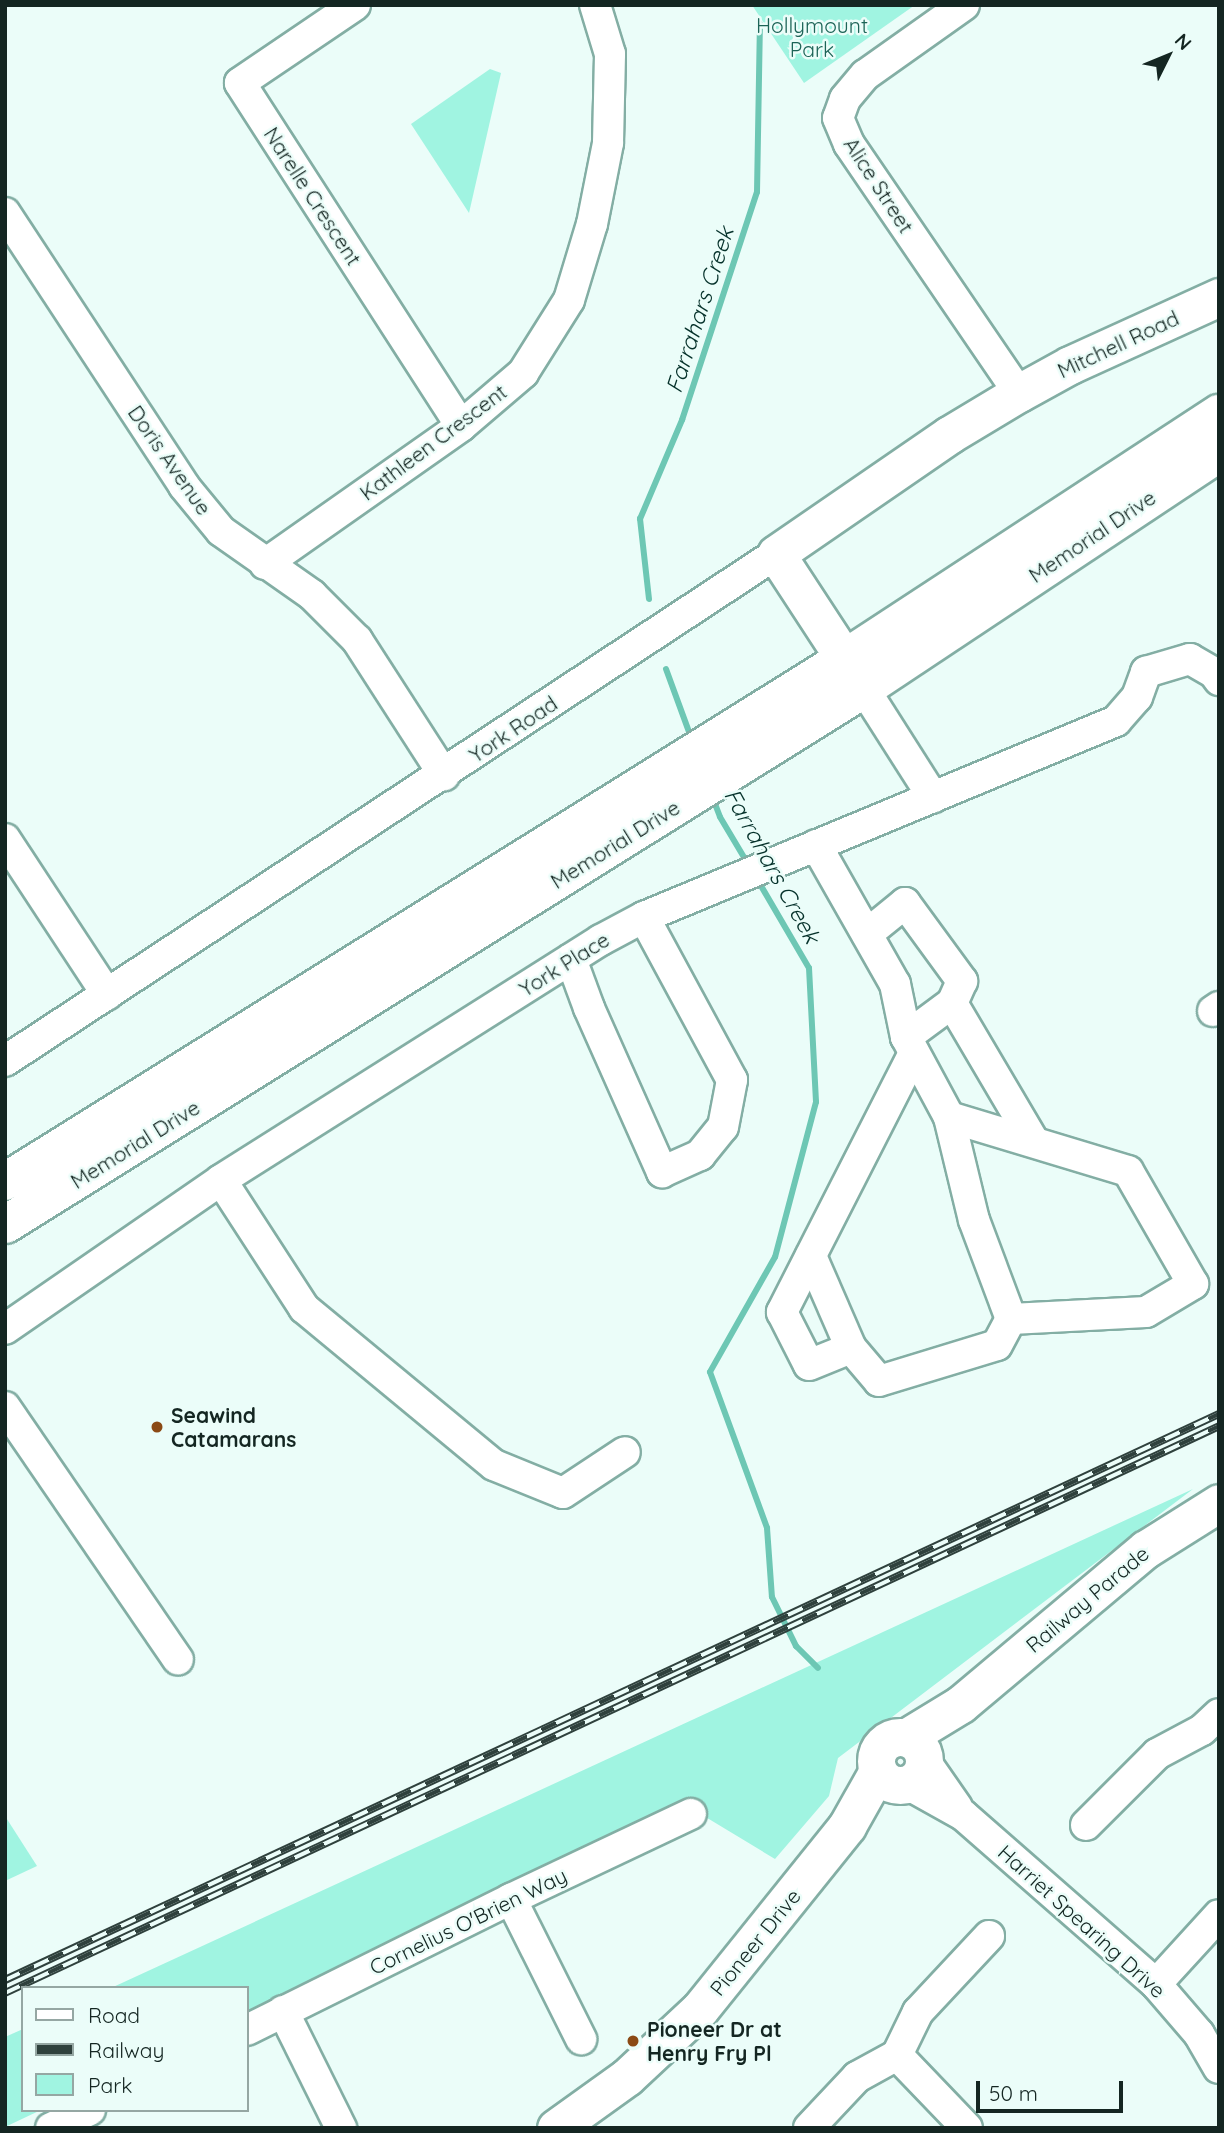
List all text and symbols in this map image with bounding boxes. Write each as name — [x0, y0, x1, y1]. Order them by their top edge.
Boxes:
park label: Hollymount Park — [756, 12, 868, 62]
north arrow — [1133, 21, 1203, 91]
text: N — [1170, 28, 1197, 55]
street label: Narelle Crescent — [259, 122, 367, 270]
street label: Alice Street — [839, 133, 919, 237]
water label: Farrahars Creek — [660, 224, 740, 396]
street label: Mitchell Road — [1053, 305, 1183, 383]
street label: Kathleen Crescent — [355, 379, 511, 505]
street label: Doris Avenue — [123, 400, 217, 520]
street label: Memorial Drive — [1024, 484, 1160, 588]
street label: York Road — [464, 690, 562, 768]
water label: Farrahars Creek — [718, 784, 826, 948]
street label: Memorial Drive — [546, 794, 684, 894]
street label: York Place — [514, 926, 614, 1002]
street label: Memorial Drive — [66, 1094, 204, 1194]
place label: Seawind Catamarans — [171, 1402, 296, 1452]
marker: Seawind Catamarans — [149, 1419, 165, 1435]
street label: Railway Parade — [1021, 1540, 1153, 1658]
street label: Harriet Spearing Drive — [993, 1839, 1171, 2003]
street label: Cornelius O'Brien Way — [365, 1862, 571, 1980]
street label: Pioneer Drive — [704, 1884, 806, 2000]
legend — [21, 1986, 248, 2112]
text: Road — [88, 2002, 140, 2028]
place label: Pioneer Dr at Henry Fry Pl — [647, 2016, 782, 2066]
marker: Pioneer Dr at Henry Fry Pl — [625, 2033, 641, 2049]
text: Railway — [88, 2037, 164, 2063]
scale bar — [979, 2066, 1126, 2110]
text: Park — [88, 2072, 132, 2098]
text: 50 m — [989, 2080, 1038, 2106]

